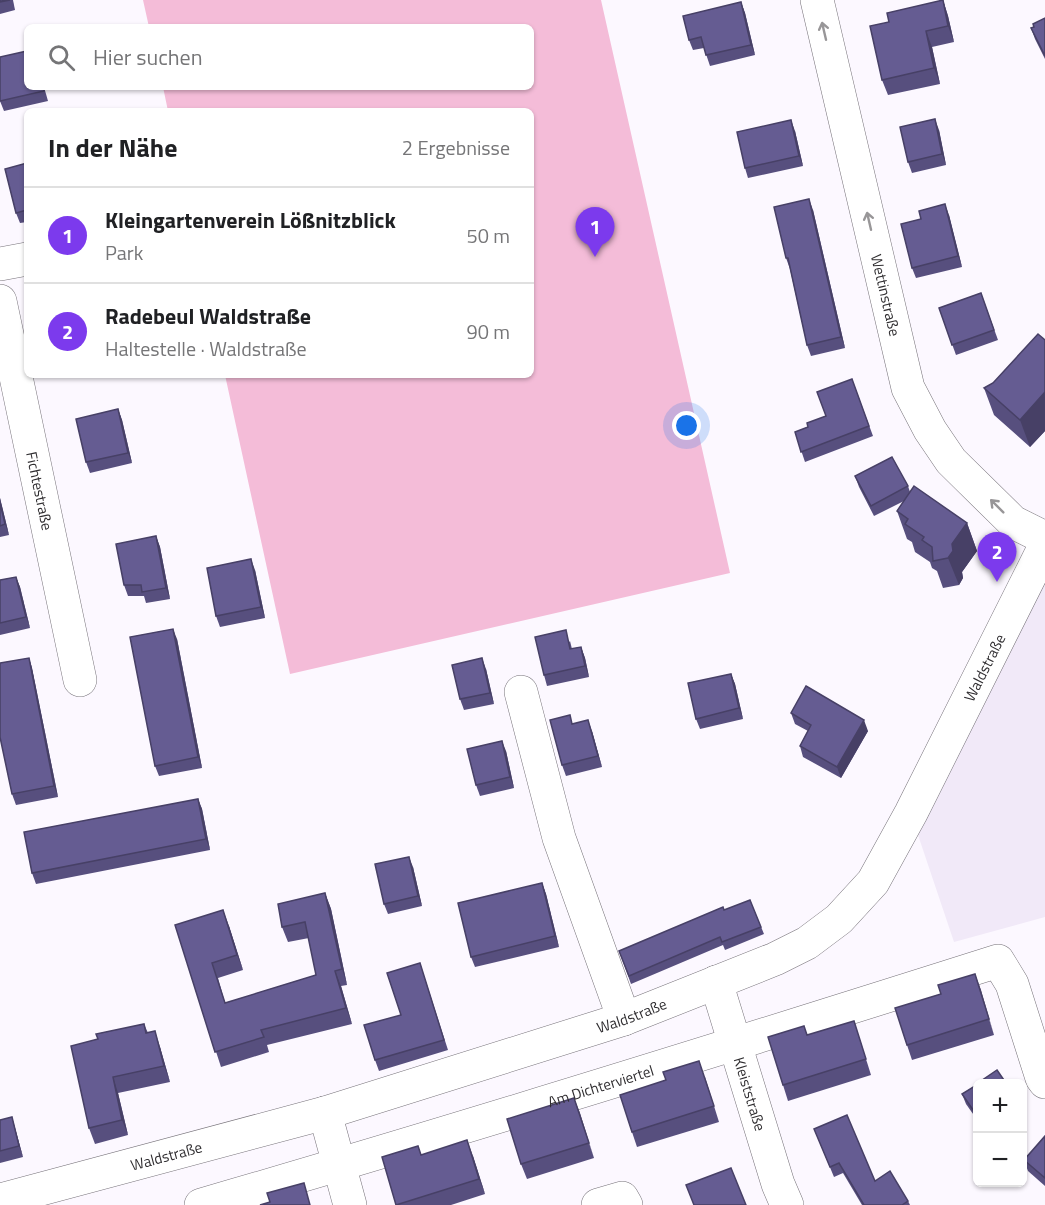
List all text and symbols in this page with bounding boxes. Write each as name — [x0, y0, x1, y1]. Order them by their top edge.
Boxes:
one-way arrow — [818, 22, 830, 41]
search box — [24, 24, 534, 90]
text: Hier suchen — [93, 40, 202, 74]
icon: search — [45, 41, 78, 74]
text: In der Nähe — [48, 128, 177, 167]
text: 2 Ergebnisse — [402, 132, 510, 163]
text: Kleingartenverein Lößnitzblick — [105, 203, 396, 237]
pin: 1 — [576, 208, 614, 257]
one-way arrow — [862, 211, 874, 230]
text: 1 — [62, 220, 73, 251]
text: 50 m — [466, 220, 510, 251]
text: Park — [105, 237, 143, 268]
street label: Wettinstraße — [865, 252, 907, 338]
text: Radebeul Waldstraße — [105, 299, 311, 333]
text: 2 — [62, 316, 73, 347]
text: 90 m — [466, 316, 510, 347]
text: Haltestelle · Waldstraße — [105, 333, 307, 364]
your location — [672, 411, 701, 440]
street label: Fichtestraße — [21, 449, 60, 532]
one-way arrow — [989, 499, 1004, 514]
pin: 2 — [978, 532, 1016, 582]
street label: Waldstraße — [957, 630, 1011, 705]
street label: Waldstraße — [593, 992, 670, 1039]
street label: Kleiststraße — [728, 1054, 773, 1134]
street label: Am Dichterviertel — [545, 1058, 656, 1113]
map controls — [973, 1079, 1027, 1187]
button: + — [973, 1079, 1027, 1133]
button: − — [973, 1133, 1027, 1187]
street label: Waldstraße — [128, 1135, 204, 1176]

